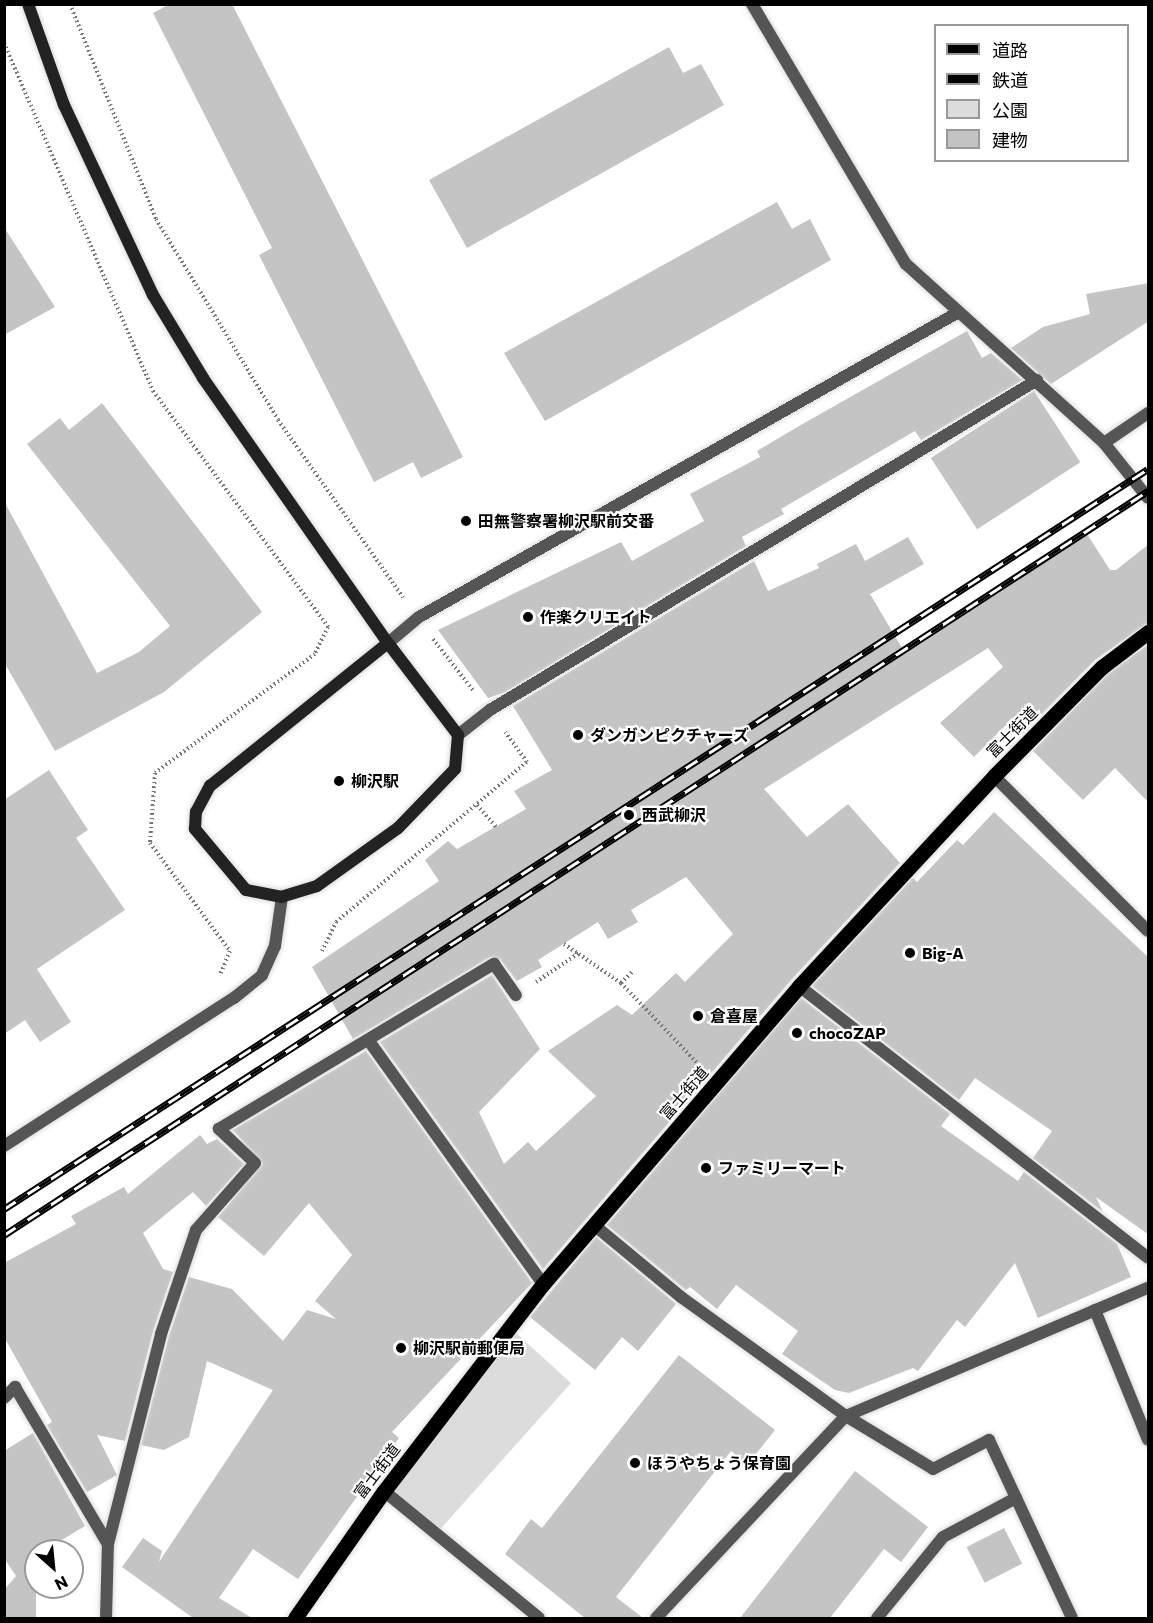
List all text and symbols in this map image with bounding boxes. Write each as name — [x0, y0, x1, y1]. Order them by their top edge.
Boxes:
legend — [934, 24, 1129, 162]
text: 道路 — [992, 39, 1028, 61]
text: 鉄道 — [992, 69, 1028, 91]
text: 公園 — [992, 99, 1028, 121]
text: 建物 — [992, 129, 1028, 151]
place label: 田無警察署柳沢駅前交番 — [478, 511, 654, 531]
marker: 田無警察署柳沢駅前交番 — [459, 514, 473, 528]
place label: 作楽クリエイト — [540, 607, 652, 627]
marker: 作楽クリエイト — [521, 610, 535, 624]
street label: 富士街道 — [983, 703, 1041, 761]
place label: ダンガンピクチャーズ — [590, 725, 750, 745]
marker: ダンガンピクチャーズ — [571, 728, 585, 742]
place label: 柳沢駅 — [351, 771, 399, 791]
marker: 柳沢駅 — [332, 774, 346, 788]
place label: 西武柳沢 — [642, 805, 706, 825]
marker: 西武柳沢 — [620, 806, 638, 824]
place label: Big-A — [922, 943, 964, 963]
marker: Big-A — [903, 946, 917, 960]
place label: 倉喜屋 — [710, 1006, 758, 1026]
marker: 倉喜屋 — [691, 1009, 705, 1023]
place label: chocoZAP — [809, 1023, 886, 1043]
marker: chocoZAP — [790, 1026, 804, 1040]
street label: 富士街道 — [656, 1063, 712, 1123]
place label: ファミリーマート — [718, 1158, 846, 1178]
marker: ファミリーマート — [699, 1161, 713, 1175]
place label: 柳沢駅前郵便局 — [413, 1338, 525, 1358]
marker: 柳沢駅前郵便局 — [394, 1341, 408, 1355]
street label: 富士街道 — [350, 1440, 404, 1502]
place label: ほうやちょう保育園 — [647, 1453, 791, 1473]
marker: ほうやちょう保育園 — [628, 1456, 642, 1470]
north arrow — [24, 1539, 84, 1599]
text: N — [52, 1573, 71, 1595]

